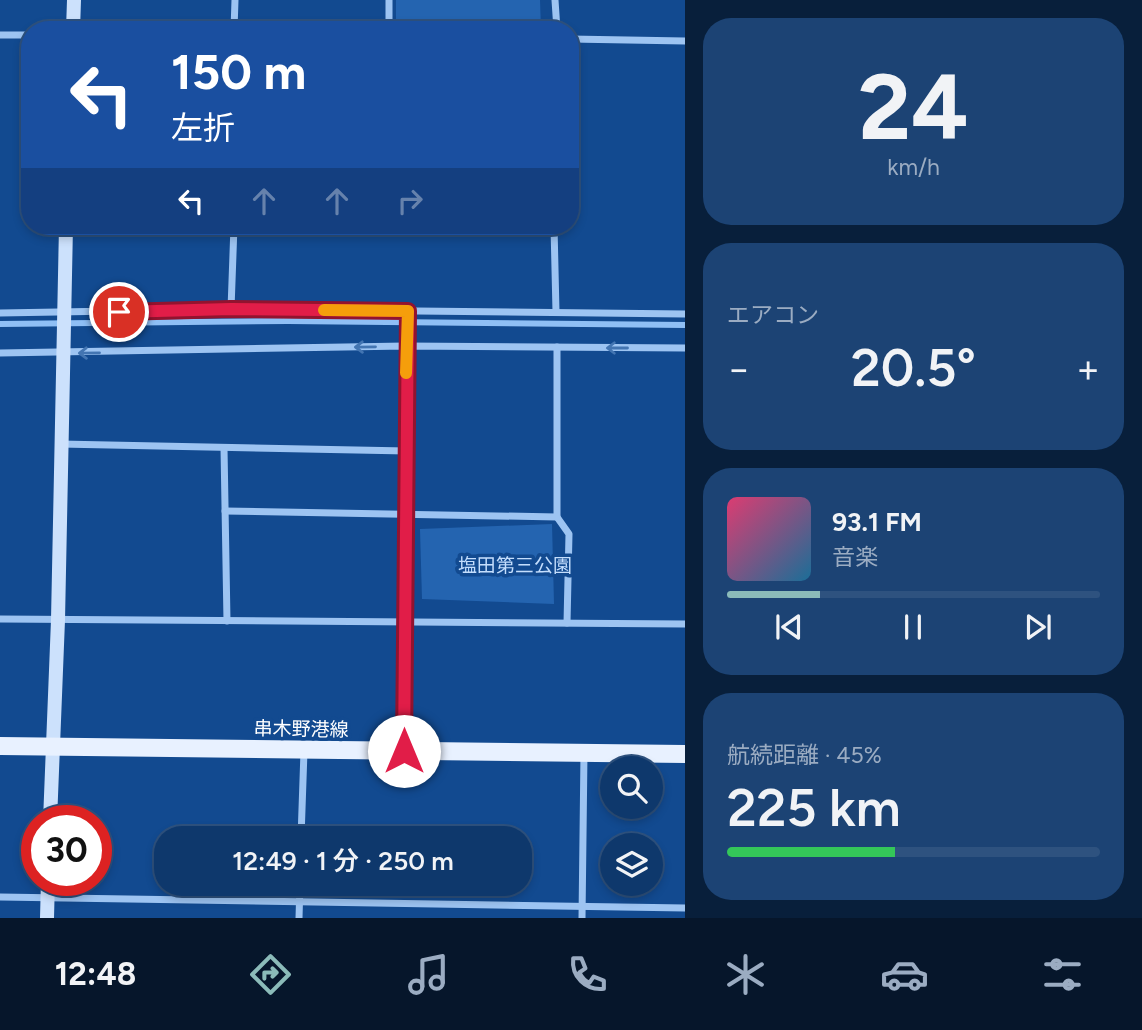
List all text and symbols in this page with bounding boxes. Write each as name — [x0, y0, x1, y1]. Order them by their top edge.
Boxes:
text: 150 m — [171, 42, 306, 101]
icon: left — [56, 49, 147, 140]
text: 24 — [858, 53, 969, 162]
text: 左折 — [171, 109, 235, 147]
text: km/h — [887, 153, 940, 181]
icon: left — [172, 182, 210, 220]
icon: ahead — [245, 182, 283, 220]
icon: ahead — [318, 182, 356, 220]
icon: right — [391, 182, 429, 220]
pin — [89, 282, 149, 342]
icon: arrive — [100, 293, 138, 331]
text: エアコン — [727, 301, 819, 329]
text: 20.5° — [851, 337, 976, 399]
one-way arrow — [354, 340, 377, 354]
one-way arrow — [606, 341, 629, 355]
one-way arrow — [77, 346, 100, 359]
text: − — [727, 346, 751, 392]
text: + — [1076, 346, 1100, 392]
text: 93.1 FM — [832, 506, 922, 538]
text: 音楽 — [832, 543, 878, 571]
park label: 塩田第三公園 — [458, 554, 572, 577]
icon: previous — [770, 608, 808, 646]
icon: pause — [894, 608, 932, 646]
icon: next — [1019, 608, 1057, 646]
position arrow — [367, 714, 441, 788]
street label: 串木野港線 — [253, 717, 349, 741]
text: 航続距離 · 45% — [727, 741, 882, 769]
map controls — [600, 756, 663, 896]
button: search — [600, 756, 663, 819]
text: 225 km — [727, 777, 901, 839]
speed limit sign: 30 — [21, 805, 112, 896]
button: layers — [600, 833, 663, 896]
text: 12:49 · 1 分 · 250 m — [232, 845, 454, 877]
icon: directions — [246, 950, 295, 999]
icon: music — [404, 950, 453, 999]
icon: phone — [563, 950, 612, 999]
icon: climate — [721, 950, 770, 999]
icon: car — [880, 950, 929, 999]
icon: filters — [1038, 950, 1087, 999]
text: 12:48 — [55, 955, 136, 993]

